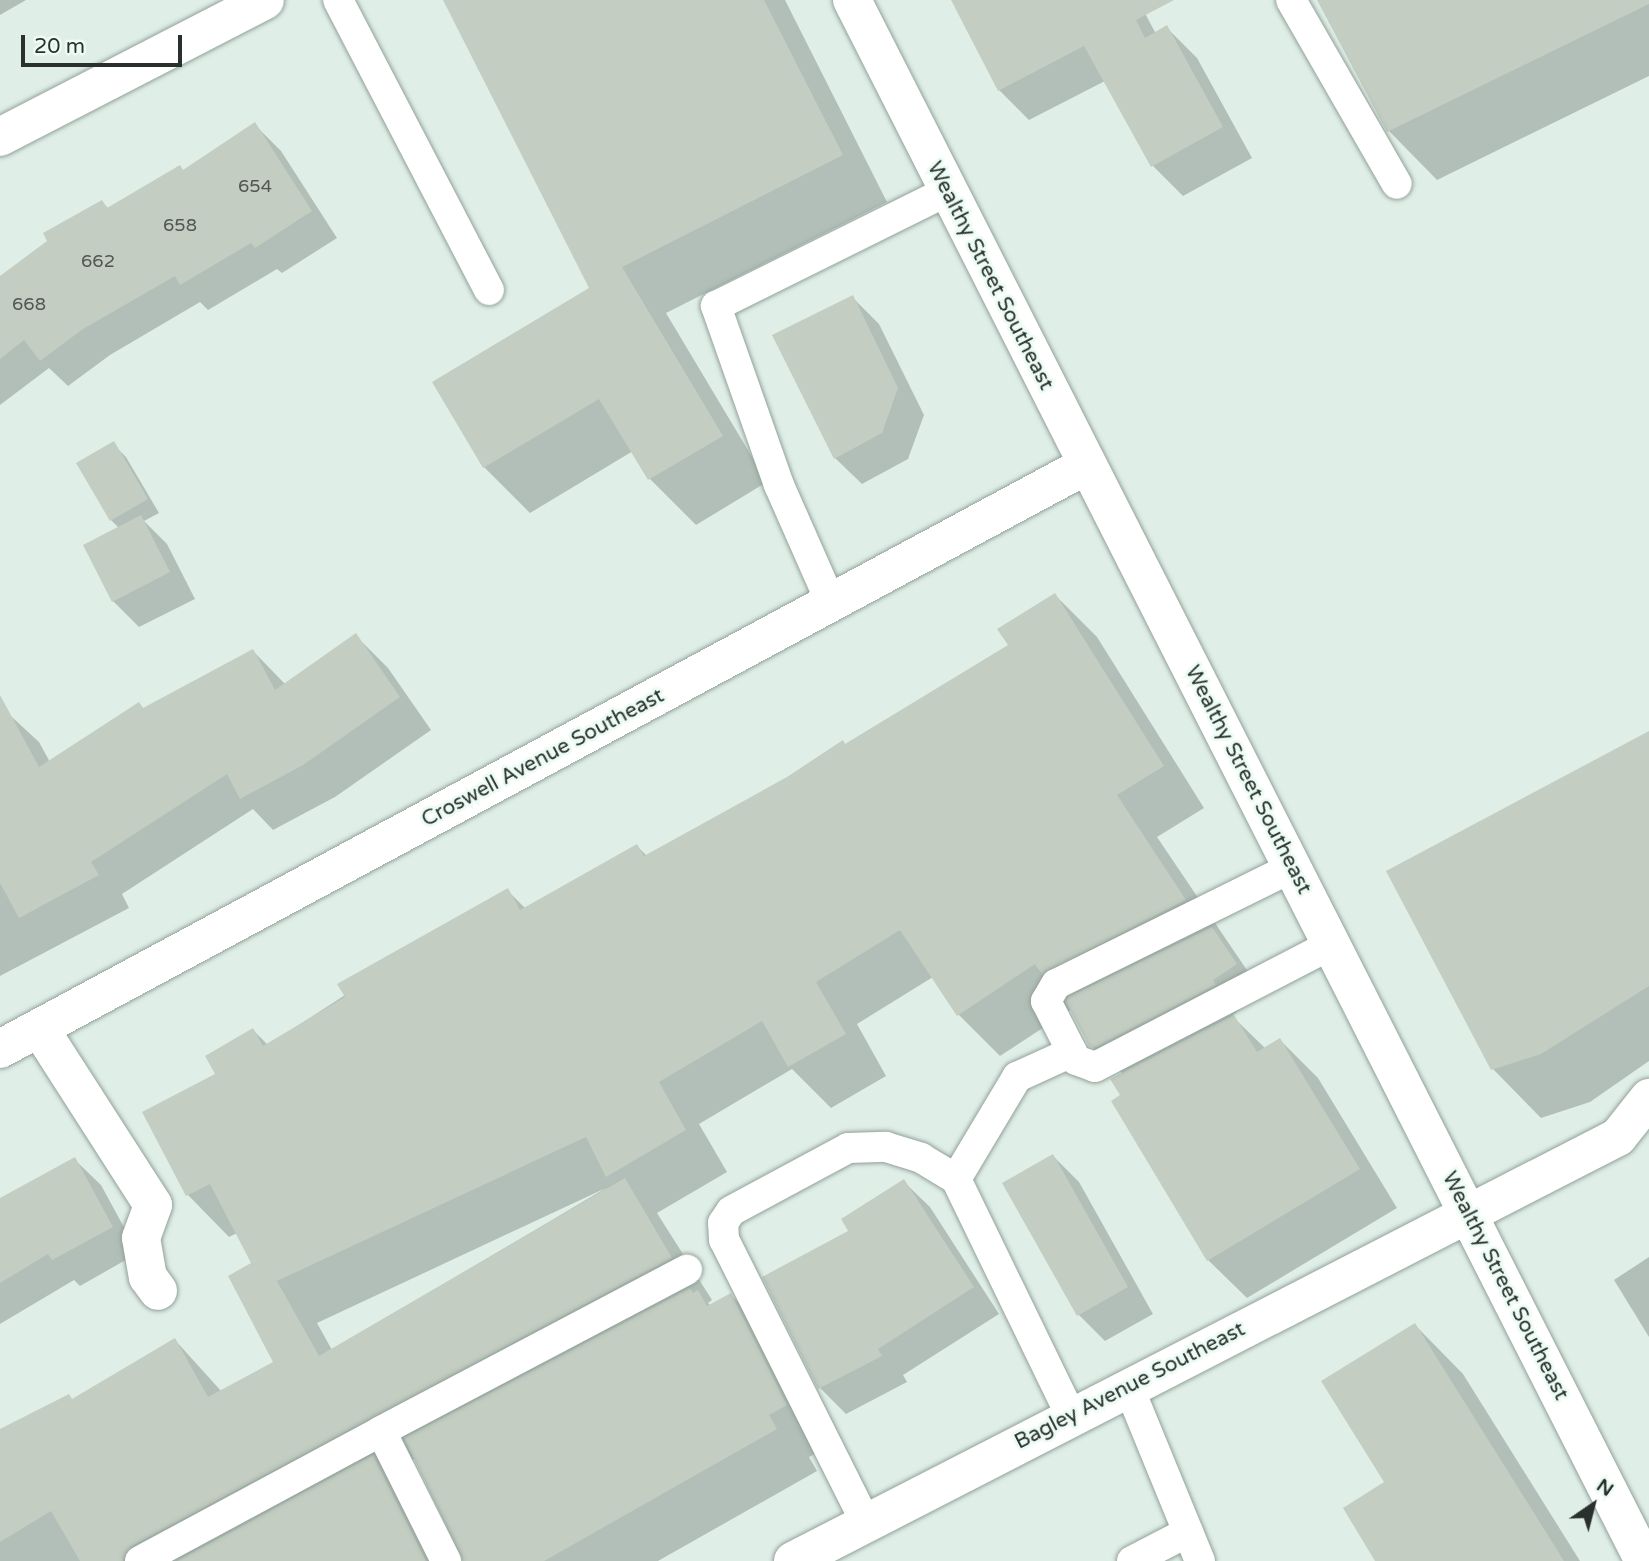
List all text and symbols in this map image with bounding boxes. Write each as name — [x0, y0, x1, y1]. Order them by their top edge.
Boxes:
scale bar — [24, 21, 186, 65]
text: 20 m — [34, 34, 85, 59]
street label: Wealthy Street Southeast — [921, 158, 1059, 394]
house number: 654 — [238, 175, 272, 197]
house number: 658 — [163, 214, 197, 236]
house number: 662 — [81, 250, 115, 272]
house number: 668 — [12, 293, 46, 315]
street label: Wealthy Street Southeast — [1179, 662, 1317, 898]
street label: Croswell Avenue Southeast — [418, 683, 668, 833]
street label: Wealthy Street Southeast — [1436, 1168, 1574, 1404]
street label: Bagley Avenue Southeast — [1011, 1317, 1249, 1455]
north arrow — [1558, 1470, 1628, 1540]
text: N — [1592, 1474, 1618, 1501]

